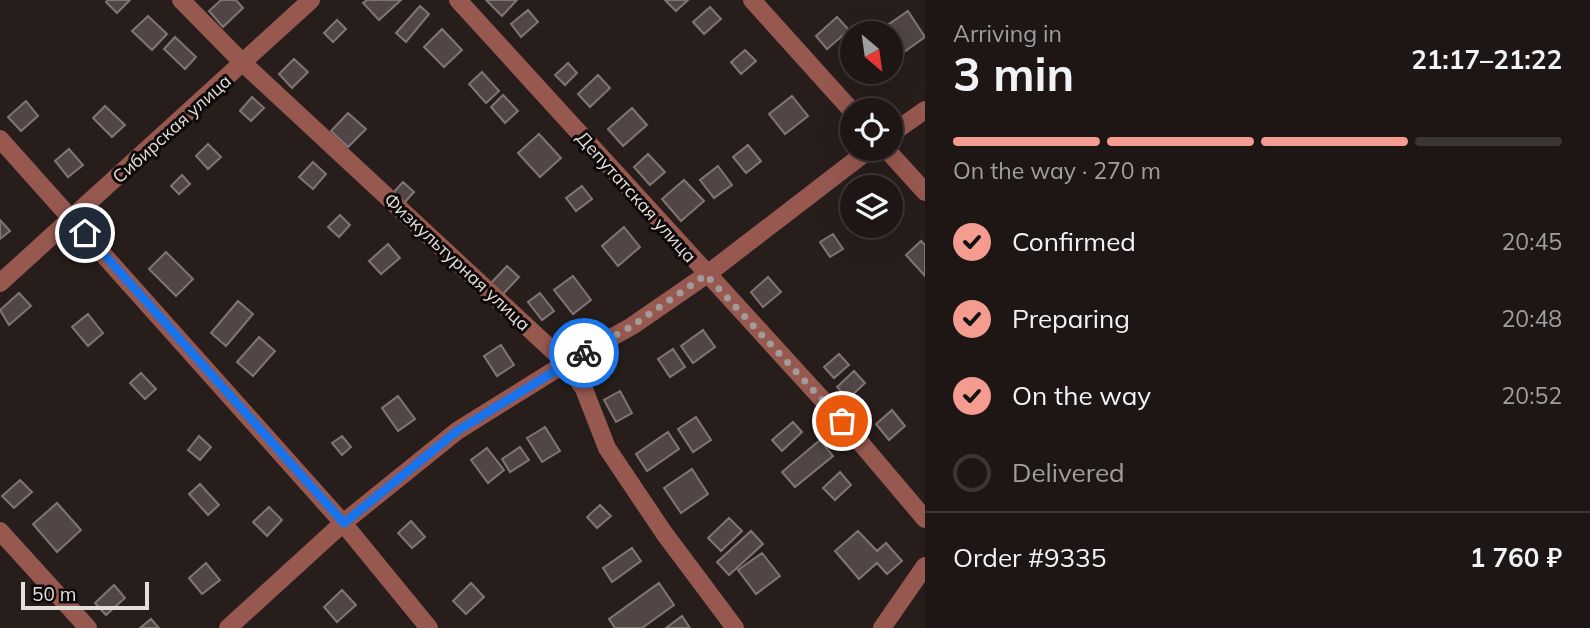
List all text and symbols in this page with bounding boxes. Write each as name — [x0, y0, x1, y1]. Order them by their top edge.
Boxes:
text: Arriving in — [953, 19, 1062, 48]
north arrow — [840, 21, 903, 84]
map controls — [840, 21, 903, 238]
text: 21:17–21:22 — [1411, 43, 1562, 76]
text: 3 min — [953, 45, 1074, 103]
street label: Сибирская улица — [107, 69, 236, 188]
button: locate — [840, 98, 903, 161]
street label: Депутатская улица — [571, 126, 701, 267]
text: On the way · 270 m — [953, 156, 1161, 185]
button: layers — [840, 175, 903, 238]
street label: Физкультурная улица — [379, 188, 535, 336]
pin — [55, 203, 115, 263]
icon: home — [66, 214, 104, 252]
icon: check — [953, 223, 991, 261]
text: Confirmed — [1012, 225, 1136, 258]
text: 20:45 — [1502, 227, 1562, 256]
icon: check — [953, 300, 991, 338]
text: Preparing — [1012, 302, 1130, 335]
text: 20:48 — [1502, 304, 1562, 333]
courier — [549, 318, 619, 388]
icon: bike — [565, 334, 603, 372]
icon: check — [953, 377, 991, 415]
text: On the way — [1012, 379, 1151, 412]
text: 20:52 — [1502, 381, 1562, 410]
pin — [812, 391, 872, 451]
icon: bag — [823, 402, 861, 440]
text: Delivered — [1012, 456, 1125, 489]
text: Order #9335 — [953, 541, 1106, 574]
text: 1 760 ₽ — [1470, 541, 1562, 574]
scale bar — [21, 579, 149, 611]
text: 50 m — [32, 582, 76, 606]

